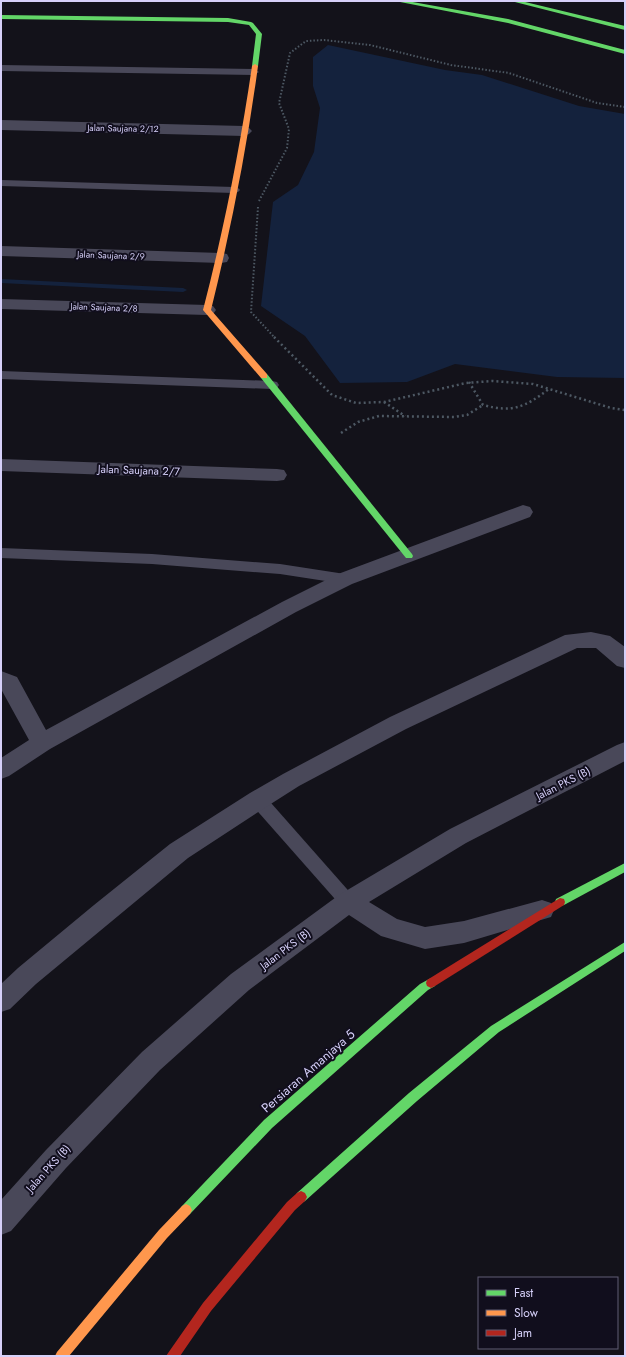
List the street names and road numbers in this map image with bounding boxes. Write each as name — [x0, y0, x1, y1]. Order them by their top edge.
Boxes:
street label: Jalan Saujana 2/12 — [86, 121, 159, 135]
street label: Jalan Saujana 2/9 — [76, 247, 145, 263]
street label: Jalan Saujana 2/8 — [69, 299, 138, 315]
street label: Jalan Saujana 2/7 — [96, 461, 180, 479]
street label: Jalan PKS (B) — [531, 762, 593, 805]
street label: Jalan PKS (B) — [255, 925, 314, 974]
street label: Persiaran Amanjaya 5 — [257, 1025, 359, 1117]
street label: Jalan PKS (B) — [21, 1141, 74, 1197]

